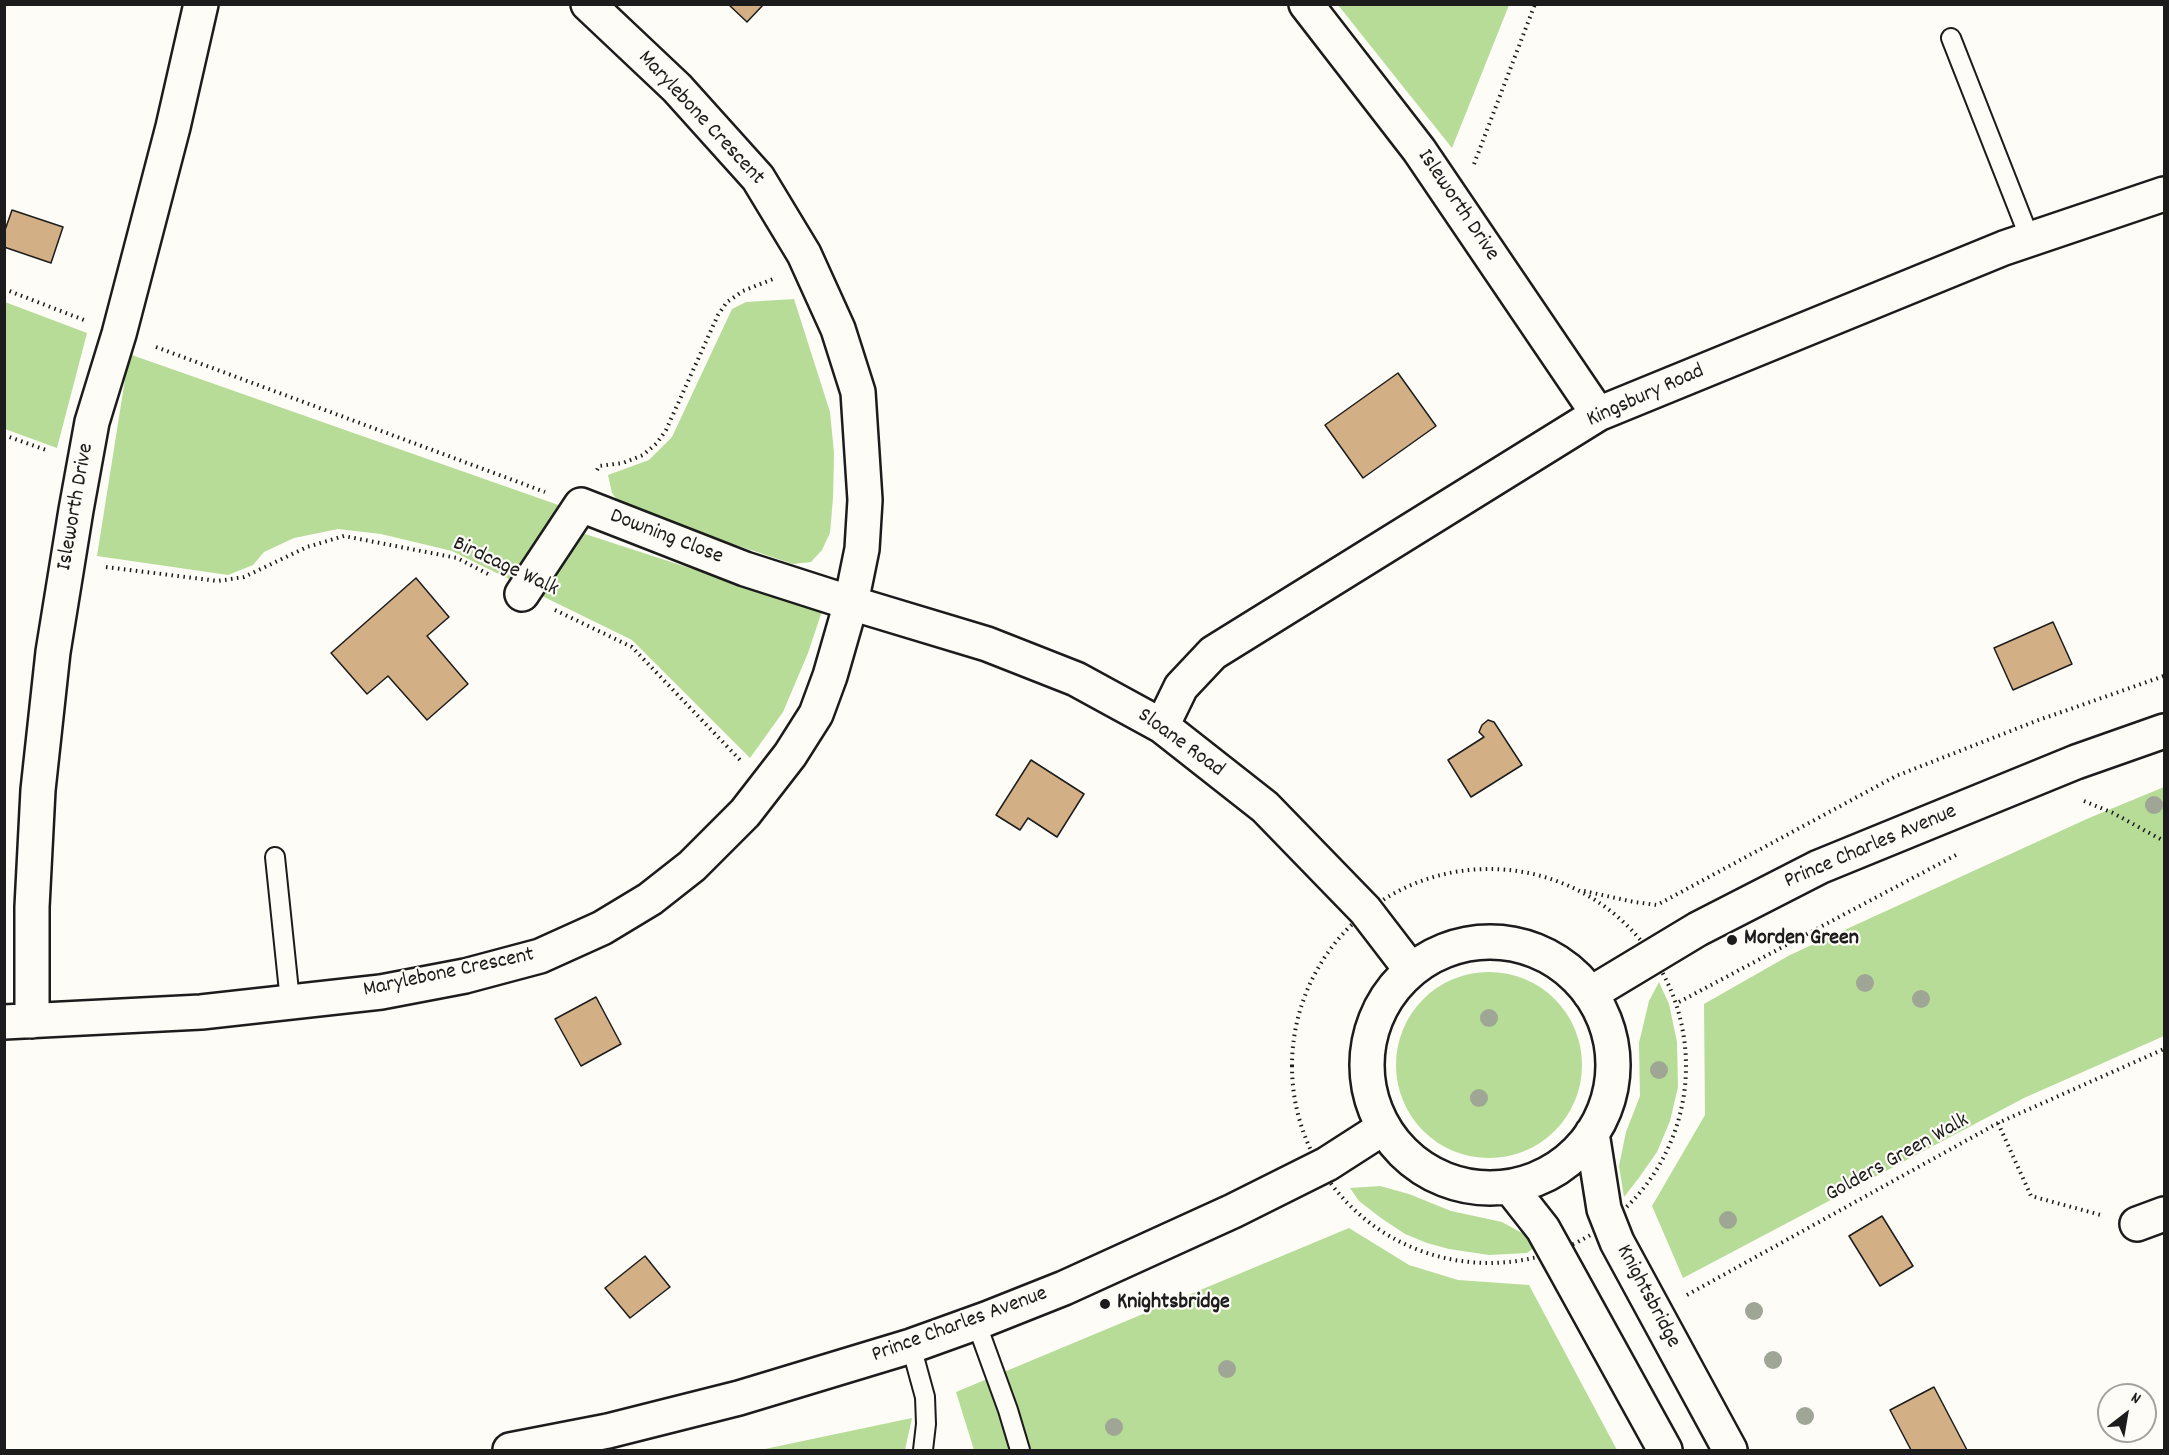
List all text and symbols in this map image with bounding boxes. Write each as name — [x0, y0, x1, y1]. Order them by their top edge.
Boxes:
street label: Marylebone Crescent — [631, 46, 769, 192]
street label: Isleworth Drive — [1410, 145, 1504, 267]
street label: Kingsbury Road — [1583, 359, 1709, 435]
street label: Isleworth Drive — [53, 441, 101, 573]
street label: Downing Close — [606, 504, 726, 572]
street label: Birdcage Walk — [448, 532, 562, 604]
street label: Sloane Road — [1131, 704, 1229, 784]
street label: Prince Charles Avenue — [1781, 800, 1961, 896]
place label: Morden Green — [1744, 927, 1859, 953]
marker: Morden Green — [1725, 933, 1739, 947]
street label: Marylebone Crescent — [361, 943, 537, 1005]
street label: Golders Green Walk — [1822, 1109, 1974, 1209]
street label: Knightsbridge — [1609, 1241, 1685, 1353]
street label: Prince Charles Avenue — [869, 1282, 1051, 1370]
place label: Knightsbridge — [1117, 1291, 1230, 1317]
marker: Knightsbridge — [1098, 1297, 1112, 1311]
north arrow — [2097, 1383, 2157, 1443]
text: N — [2126, 1387, 2145, 1411]

